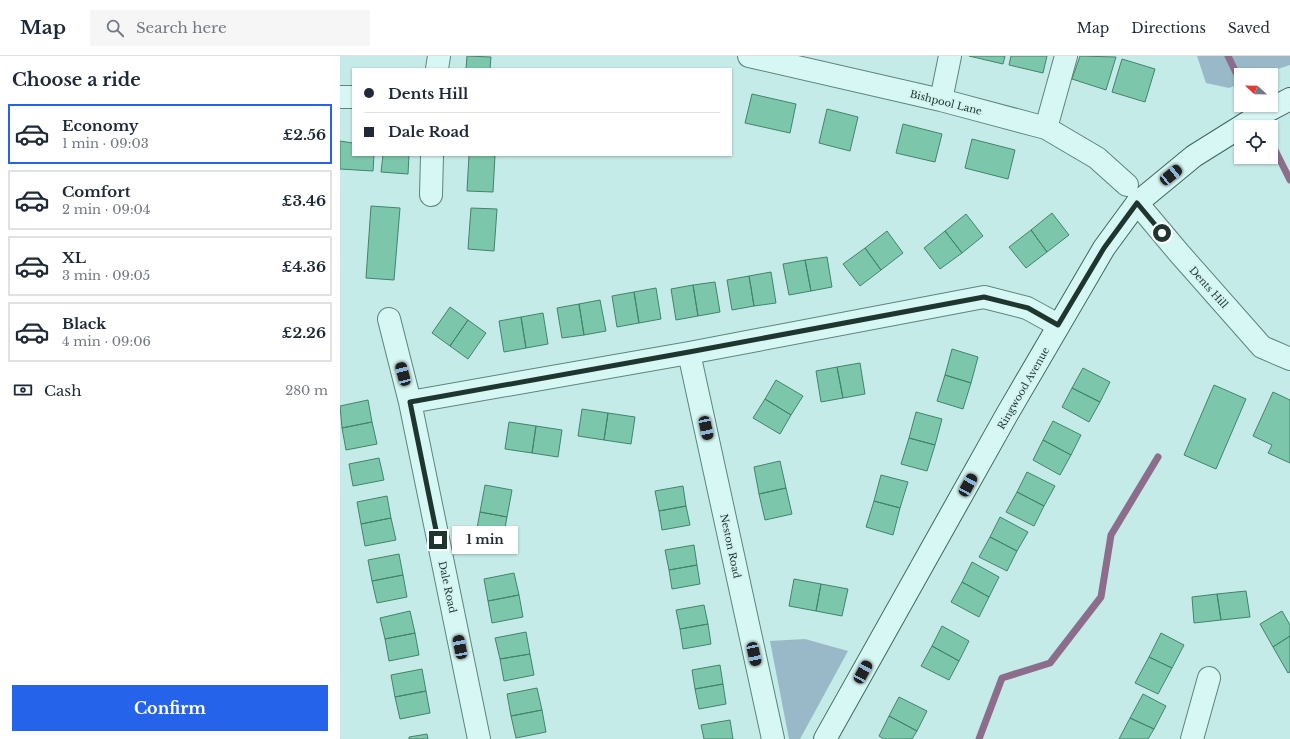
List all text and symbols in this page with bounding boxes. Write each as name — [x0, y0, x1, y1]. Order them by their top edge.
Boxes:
search box — [90, 10, 370, 46]
text: Map — [20, 16, 66, 39]
icon: search — [104, 17, 126, 39]
text: Search here — [136, 18, 227, 37]
text: Map — [1077, 19, 1109, 37]
text: Directions — [1131, 19, 1206, 37]
text: Saved — [1228, 19, 1270, 37]
north arrow — [1234, 68, 1278, 112]
map controls — [1234, 68, 1278, 164]
text: Choose a ride — [12, 69, 141, 91]
text: Dents Hill — [388, 84, 468, 103]
street label: Bishpool Lane — [908, 87, 984, 118]
icon: car — [14, 116, 50, 152]
text: Economy — [62, 116, 139, 135]
button: locate — [1234, 120, 1278, 164]
text: Dale Road — [388, 122, 469, 141]
text: £2.56 — [283, 125, 326, 144]
text: 1 min · 09:03 — [62, 135, 149, 152]
car — [1158, 163, 1184, 187]
icon: car — [14, 182, 50, 218]
text: Comfort — [62, 182, 130, 201]
text: £3.46 — [282, 191, 326, 210]
text: 2 min · 09:04 — [62, 201, 150, 218]
route start — [1153, 224, 1171, 242]
icon: car — [14, 248, 50, 284]
text: XL — [62, 248, 86, 267]
text: £4.36 — [282, 257, 326, 276]
street label: Dents Hill — [1186, 264, 1231, 311]
text: 3 min · 09:05 — [62, 267, 150, 284]
icon: car — [14, 314, 50, 350]
text: Black — [62, 314, 106, 333]
text: £2.26 — [282, 323, 326, 342]
text: 4 min · 09:06 — [62, 333, 151, 350]
street label: Ringwood Avenue — [995, 345, 1052, 432]
car — [394, 361, 412, 387]
icon: cash — [12, 379, 34, 401]
text: Cash — [44, 381, 81, 400]
text: 280 m — [285, 382, 328, 399]
car — [698, 415, 714, 441]
car — [957, 472, 979, 498]
street label: Neston Road — [717, 513, 744, 580]
callout: 1 min — [452, 526, 518, 554]
route end — [429, 531, 447, 549]
text: 1 min — [466, 531, 504, 548]
street label: Dale Road — [436, 560, 459, 615]
car — [452, 634, 468, 660]
car — [746, 641, 762, 667]
car — [852, 659, 874, 685]
button: Confirm — [12, 685, 328, 731]

